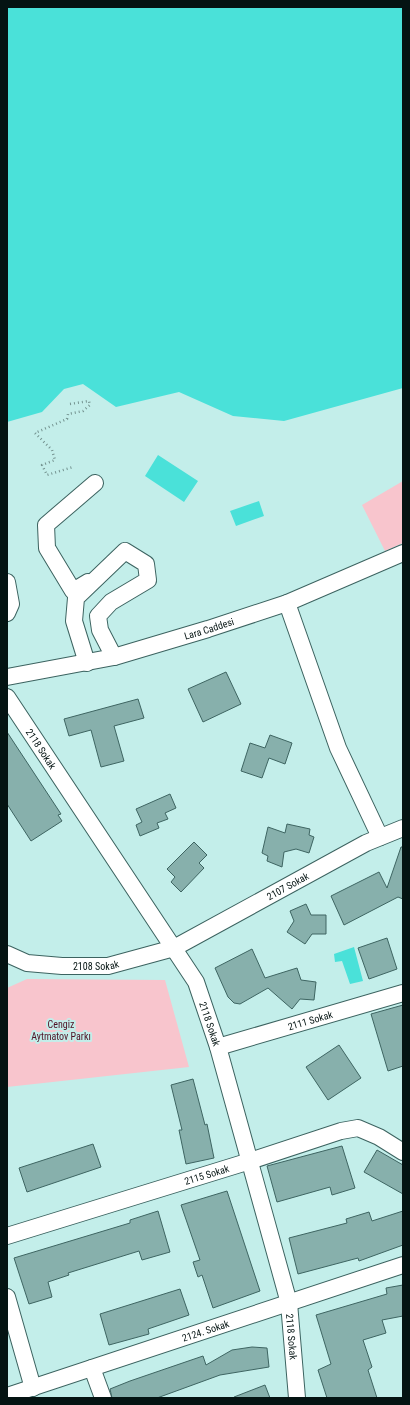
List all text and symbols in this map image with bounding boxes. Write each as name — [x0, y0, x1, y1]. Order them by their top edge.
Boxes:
street label: Lara Caddesi — [183, 616, 235, 642]
street label: 2118 Sokak — [24, 727, 58, 772]
street label: 2107 Sokak — [265, 870, 311, 902]
street label: 2108 Sokak — [73, 958, 121, 972]
street label: 2118 Sokak — [197, 1000, 222, 1048]
street label: 2111 Sokak — [287, 1009, 334, 1032]
park label: Cengiz Aytmatov Parkı — [31, 1019, 91, 1042]
street label: 2115 Sokak — [183, 1163, 231, 1187]
street label: 2118 Sokak — [284, 1313, 299, 1361]
street label: 2124. Sokak — [181, 1318, 231, 1344]

